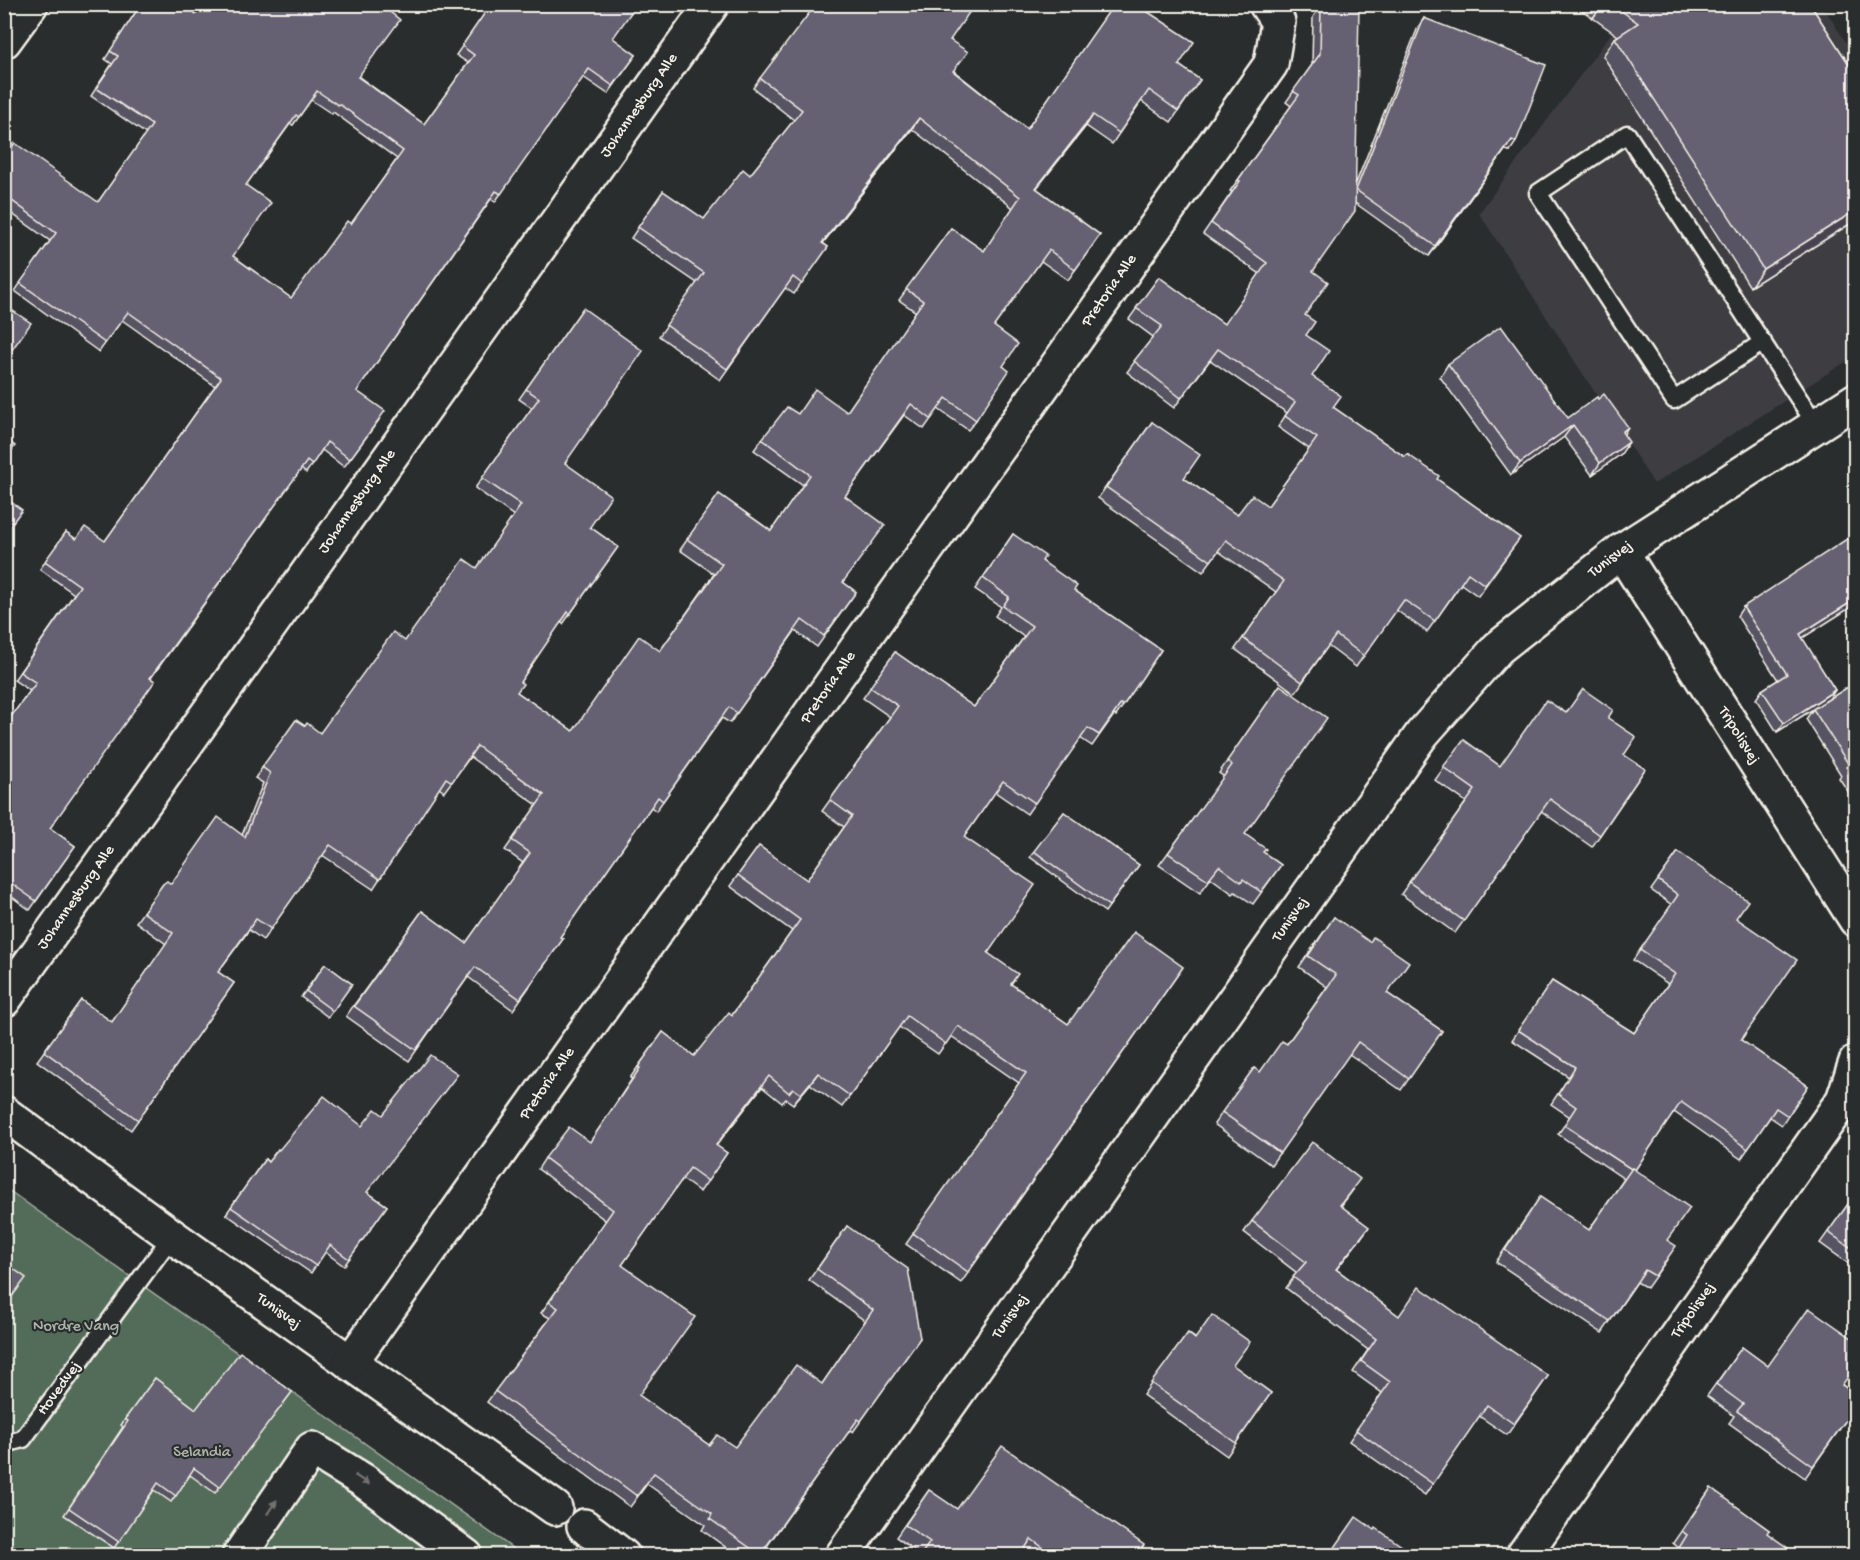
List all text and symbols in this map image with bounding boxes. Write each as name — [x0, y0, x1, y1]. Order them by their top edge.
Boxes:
street label: Johannesburg Alle — [597, 50, 683, 162]
street label: Pretoria Alle — [1078, 250, 1142, 332]
street label: Johannesburg Alle — [315, 446, 401, 558]
street label: Tunisvej — [1584, 537, 1637, 583]
street label: Pretoria Alle — [797, 647, 861, 729]
street label: Tripolisvej — [1712, 703, 1763, 768]
street label: Johannesburg Alle — [34, 842, 120, 954]
street label: Tunisvej — [1268, 894, 1313, 947]
street label: Pretoria Alle — [516, 1043, 580, 1125]
street label: Tripolisvej — [1667, 1279, 1720, 1344]
street label: Tunisvej — [251, 1289, 304, 1335]
street label: Tunisvej — [988, 1291, 1033, 1344]
park label: Nordre Vang — [33, 1318, 119, 1337]
street label: Hovedvej — [34, 1358, 86, 1420]
park label: Selandia — [173, 1444, 232, 1463]
one-way arrow — [354, 1474, 370, 1485]
one-way arrow — [266, 1500, 278, 1516]

